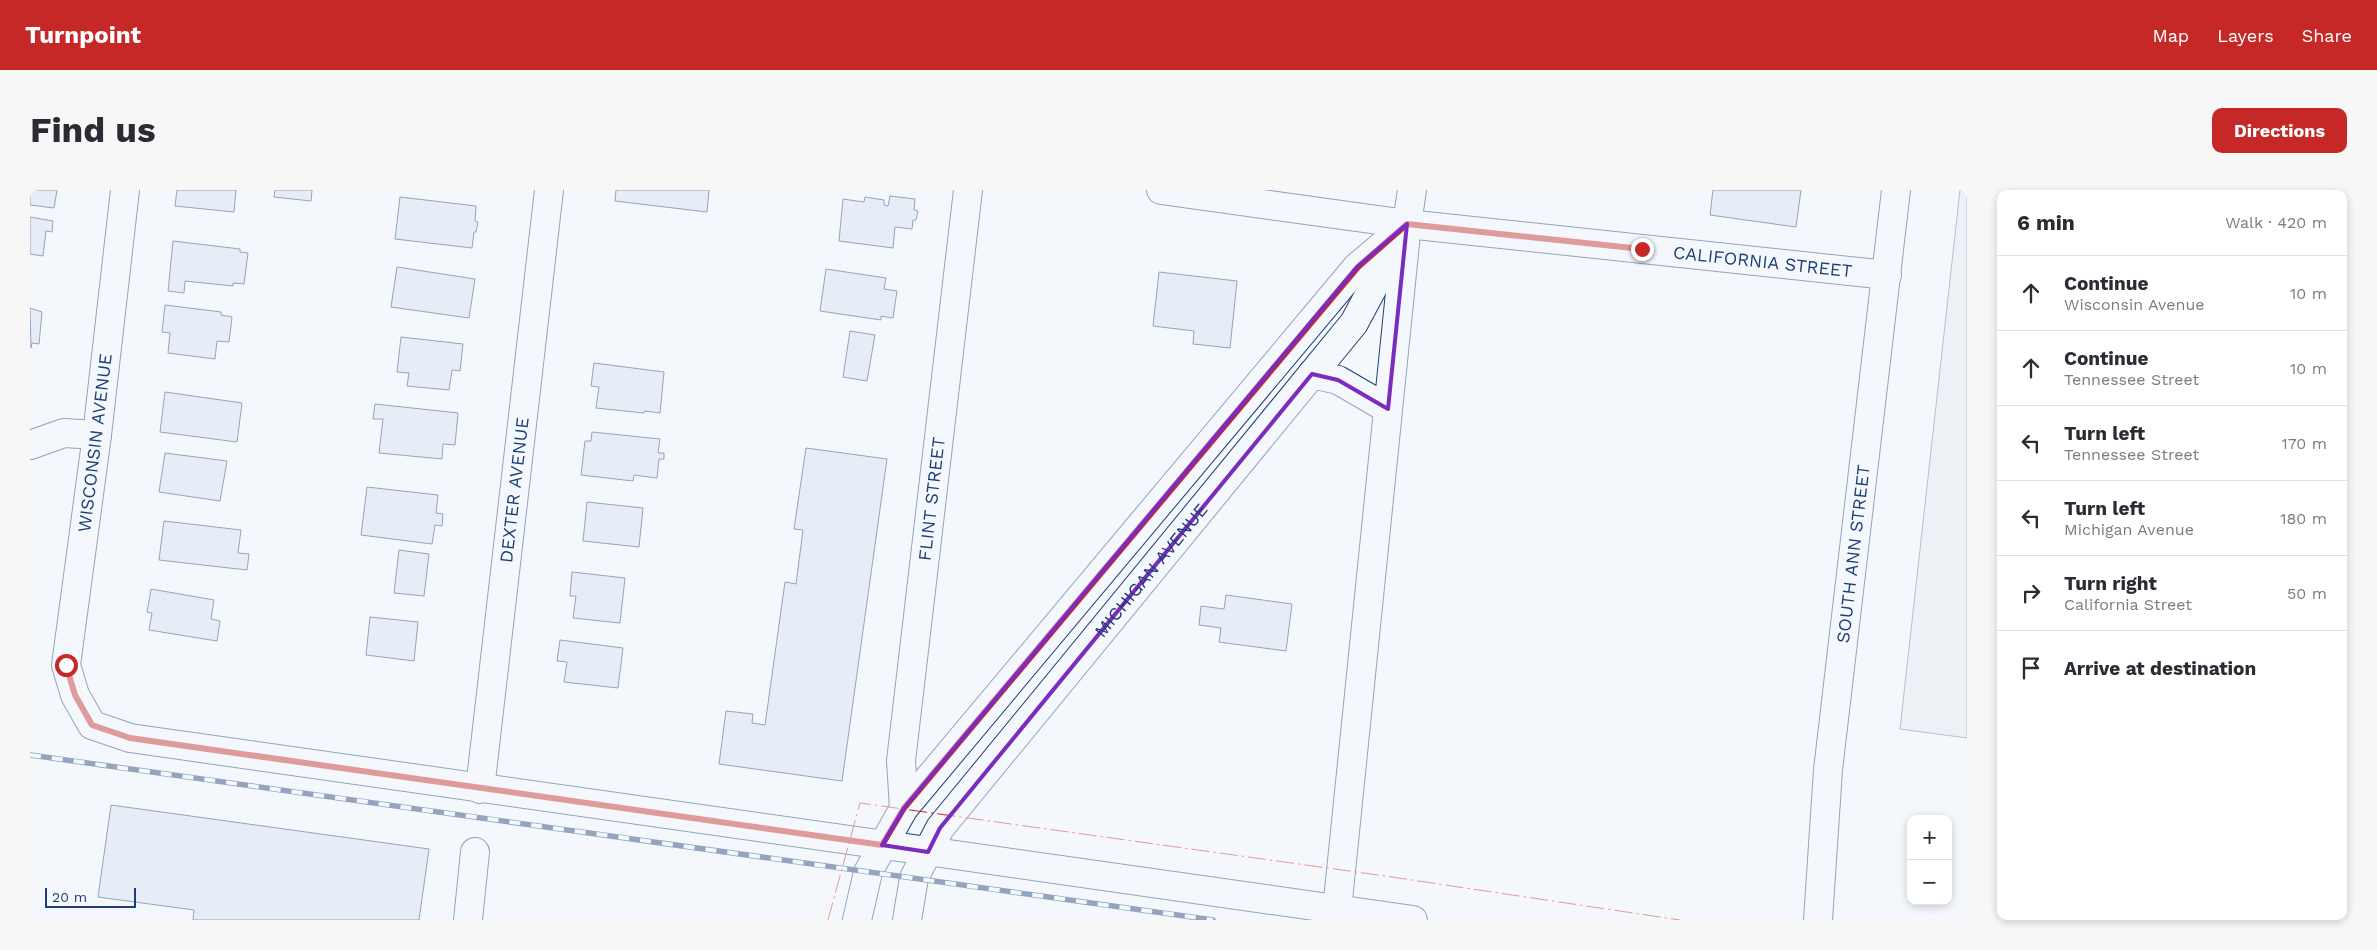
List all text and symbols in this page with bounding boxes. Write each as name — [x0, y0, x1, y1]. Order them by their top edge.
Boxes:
text: Turnpoint — [25, 21, 141, 49]
text: Map — [2152, 25, 2189, 46]
text: Layers — [2217, 25, 2274, 46]
text: Share — [2302, 25, 2352, 46]
button: Directions — [2212, 108, 2347, 153]
text: Find us — [30, 109, 156, 151]
text: 6 min — [2017, 210, 2075, 235]
text: Walk · 420 m — [2225, 213, 2327, 232]
route end — [1631, 238, 1654, 261]
street label: CALIFORNIA STREET — [1672, 241, 1854, 281]
text: Continue — [2064, 272, 2148, 295]
icon: ahead — [2017, 279, 2045, 307]
text: 10 m — [2290, 284, 2327, 303]
text: Wisconsin Avenue — [2064, 295, 2205, 314]
text: Continue — [2064, 347, 2148, 370]
street label: WISCONSIN AVENUE — [73, 352, 116, 534]
icon: ahead — [2017, 354, 2045, 382]
text: 10 m — [2290, 359, 2327, 378]
text: Tennessee Street — [2064, 370, 2199, 389]
street label: DEXTER AVENUE — [495, 416, 533, 564]
text: Turn left — [2064, 422, 2145, 445]
icon: left — [2017, 429, 2045, 457]
text: 170 m — [2281, 434, 2327, 453]
street label: FLINT STREET — [914, 436, 949, 562]
text: Tennessee Street — [2064, 445, 2199, 464]
street label: SOUTH ANN STREET — [1832, 463, 1874, 644]
text: Turn left — [2064, 497, 2145, 520]
street label: MICHIGAN AVENUE — [1090, 499, 1212, 641]
icon: left — [2017, 504, 2045, 532]
text: 180 m — [2280, 509, 2327, 528]
text: Michigan Avenue — [2064, 520, 2194, 539]
text: Turn right — [2064, 572, 2157, 595]
icon: right — [2017, 579, 2045, 607]
text: 50 m — [2287, 584, 2327, 603]
text: California Street — [2064, 595, 2192, 614]
route start — [55, 654, 78, 677]
icon: arrive — [2017, 654, 2045, 682]
text: Arrive at destination — [2064, 657, 2256, 680]
map controls — [1907, 815, 1952, 905]
button: + — [1907, 815, 1952, 860]
button: − — [1907, 860, 1952, 905]
scale bar — [45, 885, 136, 908]
text: 20 m — [52, 889, 87, 905]

